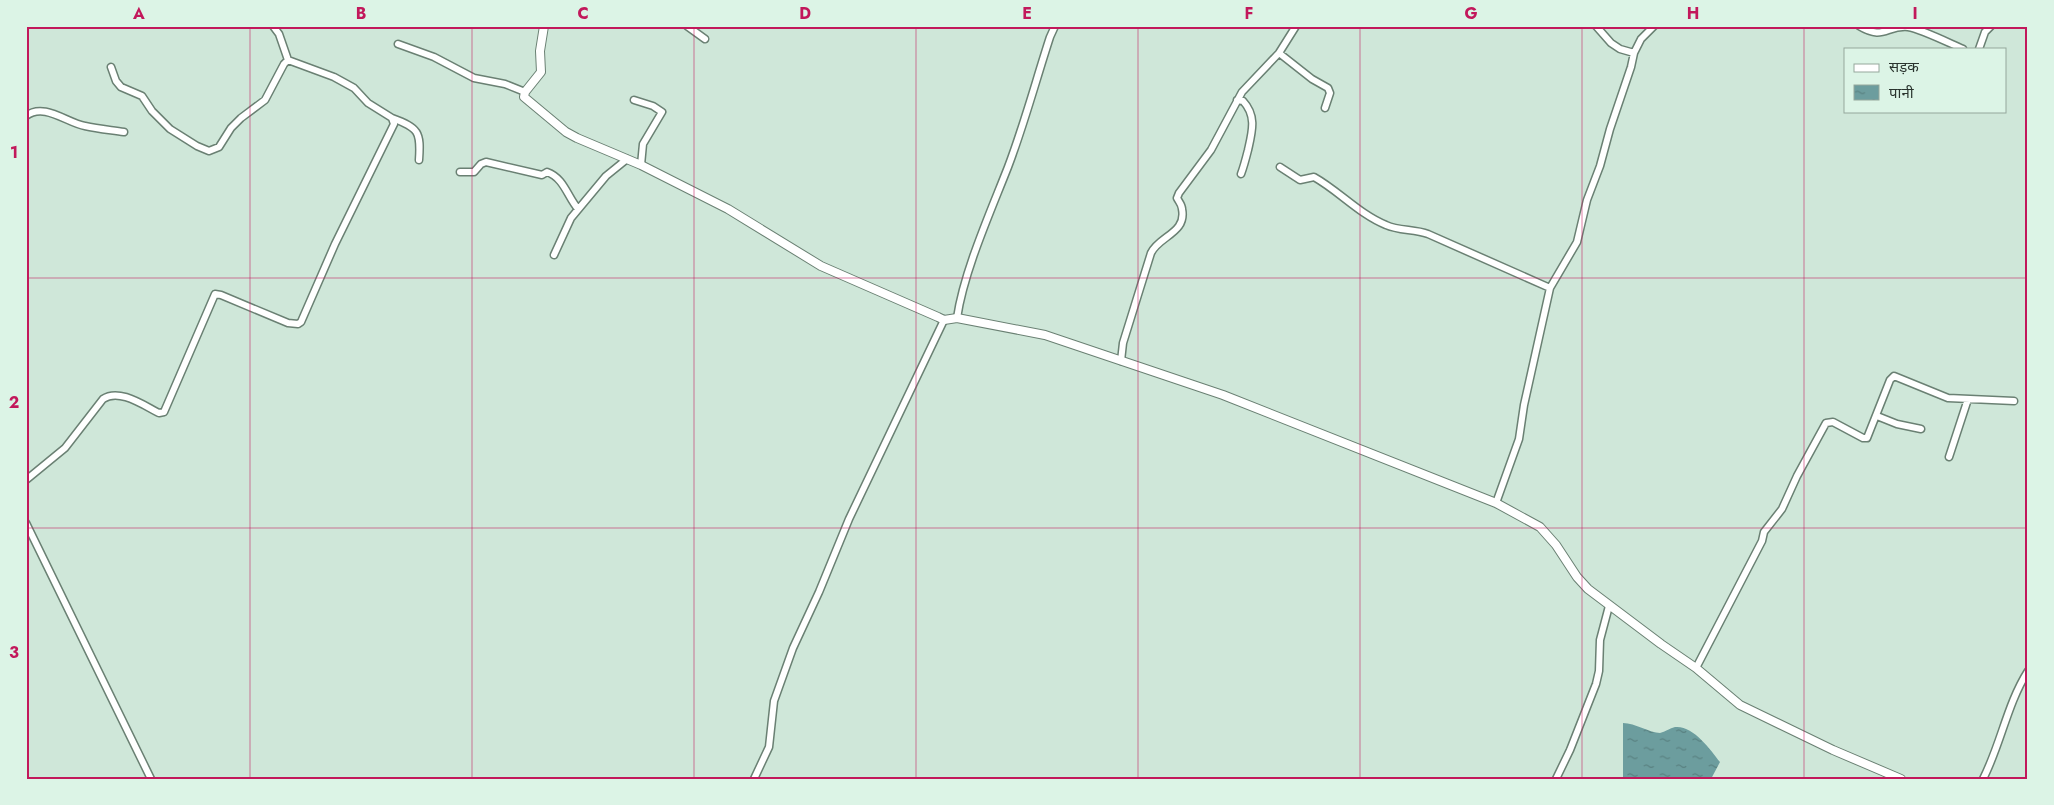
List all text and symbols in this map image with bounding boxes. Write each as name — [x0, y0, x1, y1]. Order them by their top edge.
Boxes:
text: A — [132, 2, 145, 25]
text: B — [356, 2, 366, 25]
text: C — [577, 2, 589, 25]
text: D — [799, 2, 811, 25]
text: E — [1022, 2, 1032, 25]
text: F — [1245, 2, 1253, 25]
text: G — [1464, 2, 1478, 25]
text: H — [1687, 2, 1699, 25]
text: I — [1912, 2, 1918, 25]
legend — [1844, 48, 2006, 112]
text: सड़क — [1889, 56, 1919, 78]
text: पानी — [1889, 82, 1915, 104]
text: 1 — [10, 141, 18, 164]
text: 2 — [9, 391, 19, 414]
text: 3 — [9, 641, 19, 664]

